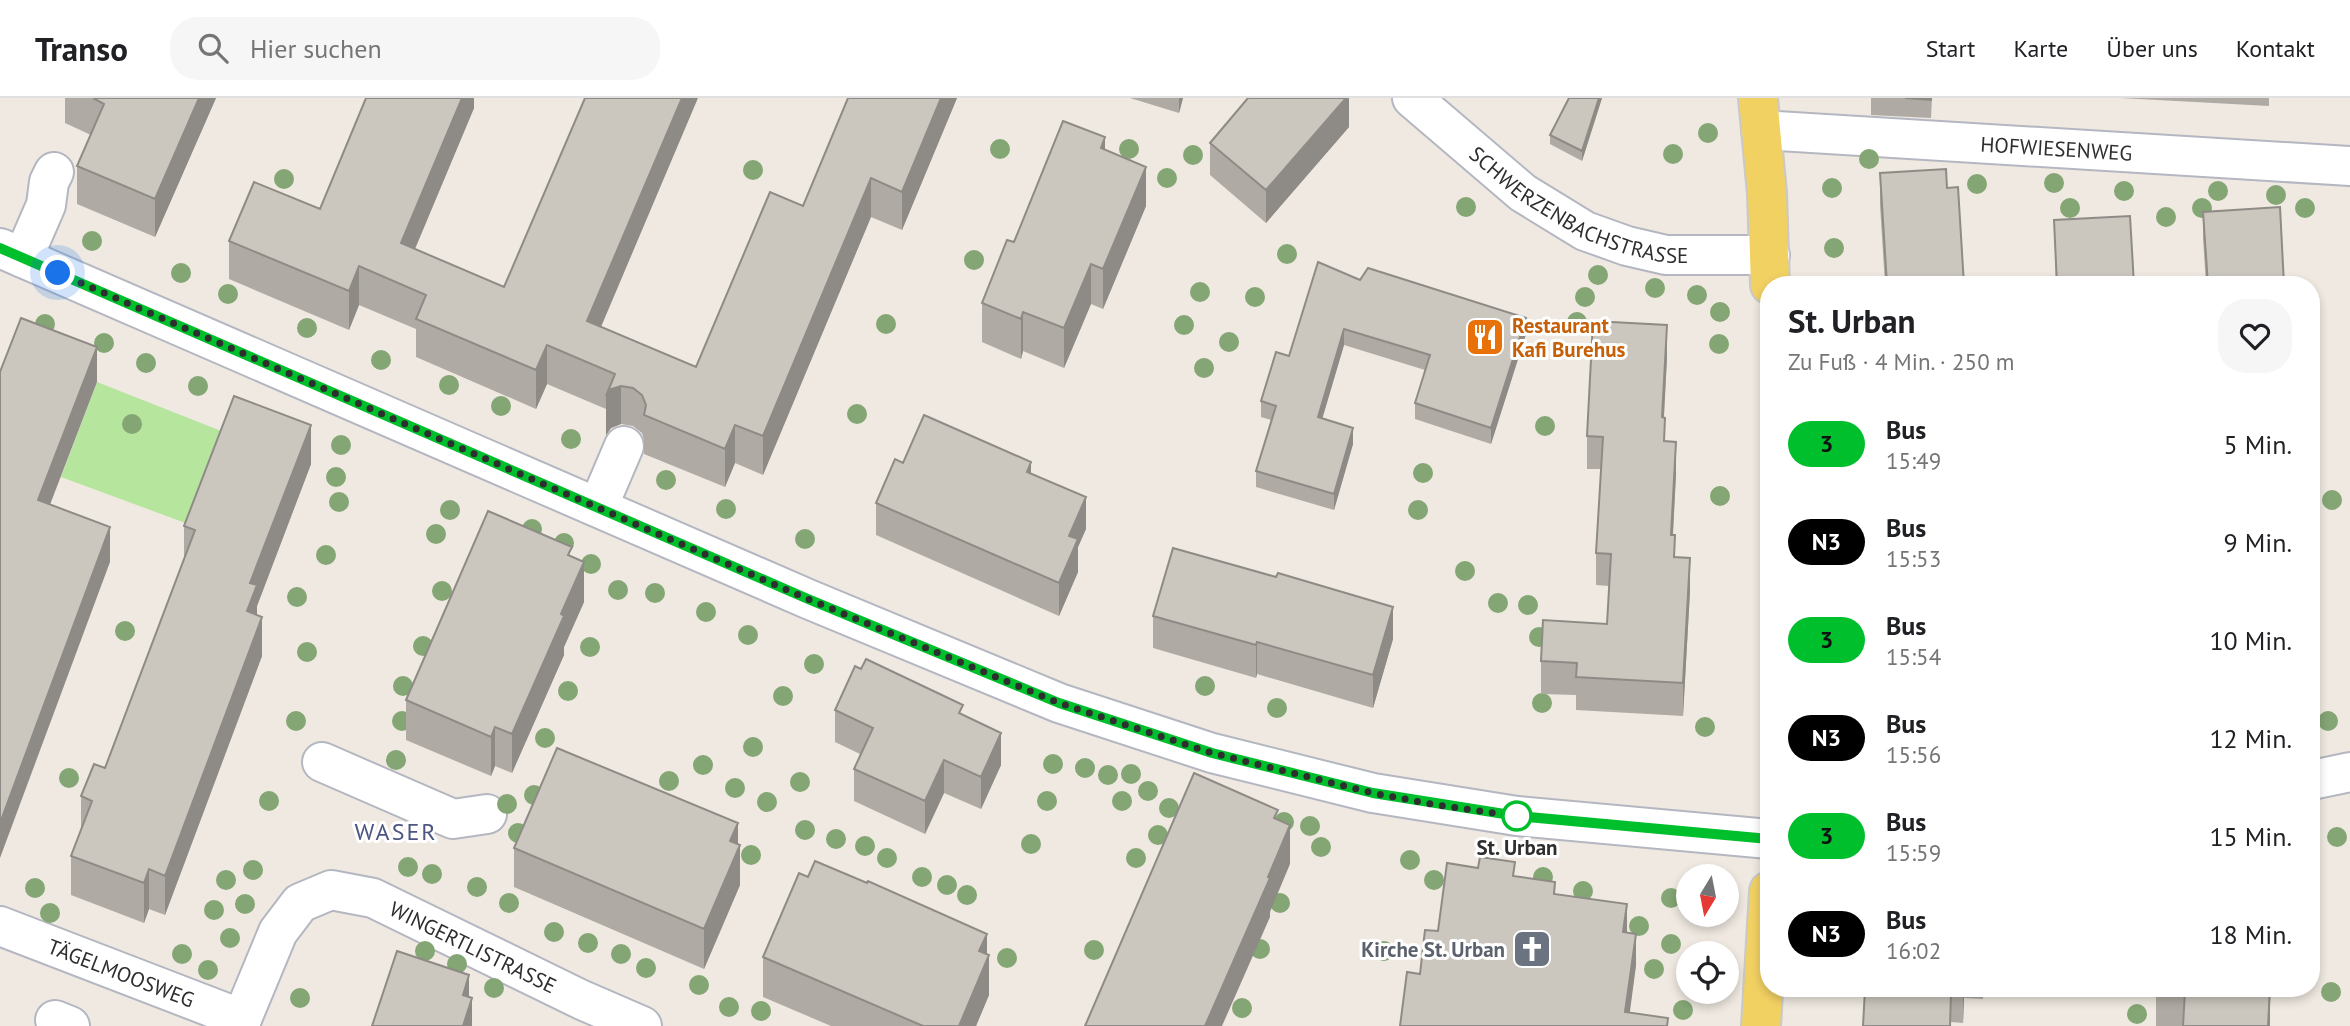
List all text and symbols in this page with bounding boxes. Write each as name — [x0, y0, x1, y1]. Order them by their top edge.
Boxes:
search box — [170, 17, 660, 80]
text: Transo — [35, 27, 128, 70]
icon: search — [194, 29, 232, 67]
text: Hier suchen — [250, 32, 382, 65]
text: Start — [1926, 33, 1975, 64]
text: Karte — [2013, 33, 2068, 64]
text: Über uns — [2106, 33, 2198, 64]
text: Kontakt — [2236, 33, 2315, 64]
street label: HOFWIESENWEG — [1980, 130, 2133, 166]
street label: SCHWERZENBACHSTRASSE — [1464, 140, 1688, 268]
your location — [40, 255, 75, 290]
text: St. Urban — [1788, 299, 1916, 342]
button: heart — [2218, 299, 2292, 373]
place label: Restaurant Kafi Burehus — [1512, 312, 1625, 363]
restaurant icon: Restaurant Kafi Burehus — [1464, 316, 1506, 358]
text: Zu Fuß · 4 Min. · 250 m — [1788, 347, 2014, 376]
text: Bus — [1886, 413, 1926, 446]
text: 3 — [1820, 428, 1833, 459]
text: 5 Min. — [2224, 428, 2292, 461]
text: 15:49 — [1886, 446, 1941, 475]
text: Bus — [1886, 511, 1926, 544]
text: N3 — [1812, 526, 1841, 557]
text: 9 Min. — [2224, 526, 2292, 559]
text: 15:53 — [1886, 544, 1941, 573]
text: Bus — [1886, 609, 1926, 642]
text: 3 — [1820, 624, 1833, 655]
text: 10 Min. — [2209, 624, 2292, 657]
text: 15:54 — [1886, 642, 1941, 671]
text: Bus — [1886, 707, 1926, 740]
text: N3 — [1812, 722, 1841, 753]
text: 12 Min. — [2209, 722, 2292, 755]
text: 15:56 — [1886, 740, 1941, 769]
marker: St. Urban — [1502, 801, 1532, 831]
text: Bus — [1886, 805, 1926, 838]
district label: WASER — [354, 816, 438, 847]
text: 3 — [1820, 820, 1833, 851]
text: 15 Min. — [2209, 820, 2292, 853]
place label: St. Urban — [1476, 834, 1558, 861]
text: 15:59 — [1886, 838, 1941, 867]
north arrow — [1676, 864, 1740, 928]
map controls — [1676, 864, 1739, 1004]
street label: WINGERTLISTRASSE — [385, 895, 561, 999]
text: Bus — [1886, 903, 1926, 936]
text: N3 — [1812, 918, 1841, 949]
text: 18 Min. — [2209, 918, 2292, 951]
church icon: Kirche St. Urban — [1511, 928, 1553, 970]
street label: TÄGELMOOSWEG — [44, 932, 199, 1013]
place label: Kirche St. Urban — [1361, 936, 1505, 963]
text: 16:02 — [1886, 936, 1941, 965]
button: locate — [1676, 941, 1739, 1004]

